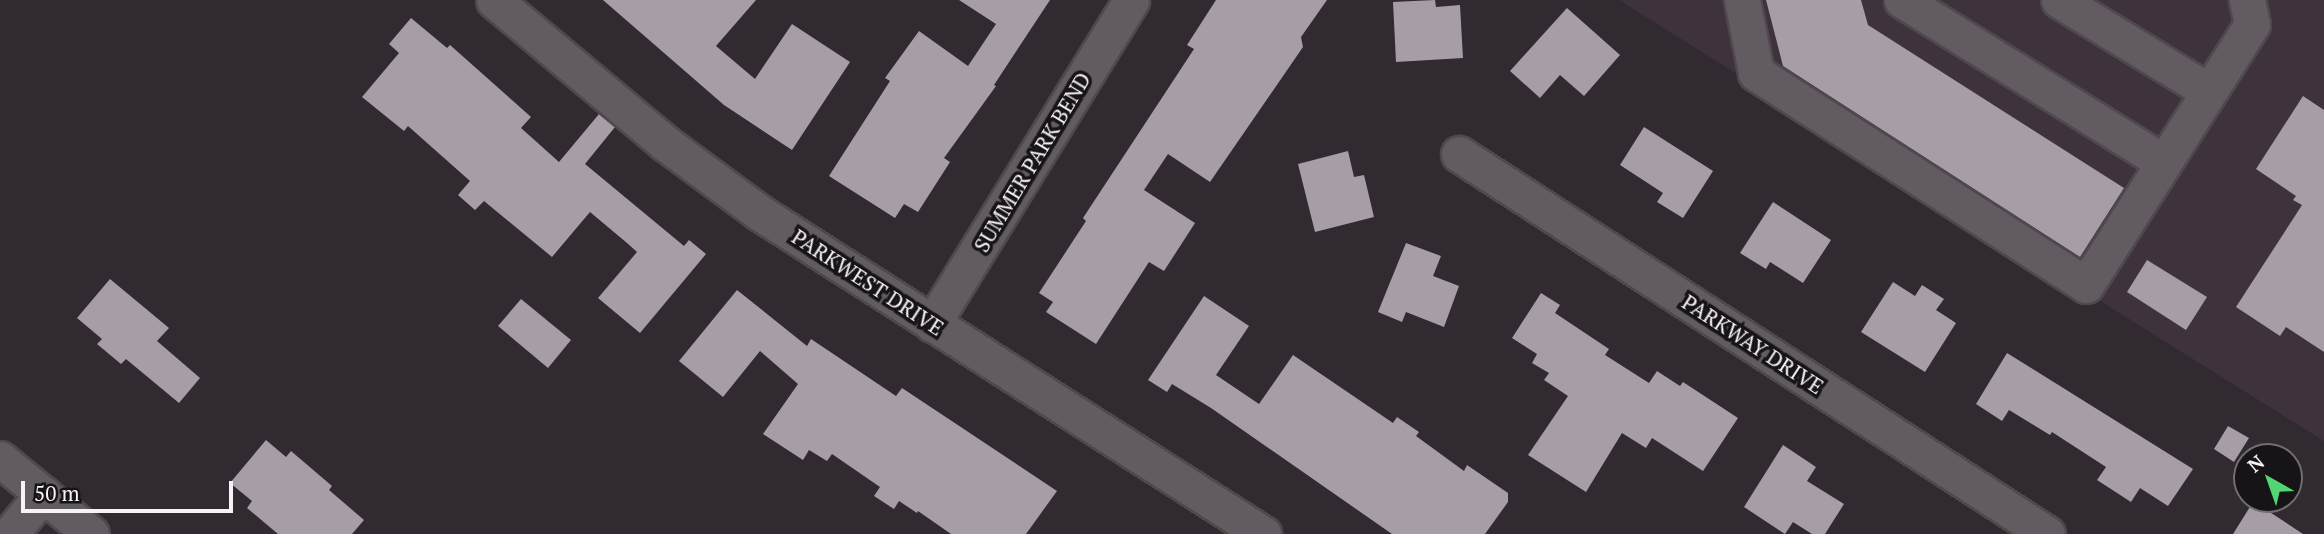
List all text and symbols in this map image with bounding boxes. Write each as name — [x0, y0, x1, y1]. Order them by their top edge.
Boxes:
street label: SUMMER PARK BEND — [968, 68, 1096, 256]
street label: PARKWEST DRIVE — [787, 224, 949, 340]
street label: PARKWAY DRIVE — [1678, 289, 1828, 399]
north arrow — [2233, 443, 2303, 513]
text: N — [2242, 449, 2269, 477]
scale bar — [24, 468, 236, 512]
text: 50 m — [34, 479, 80, 507]

